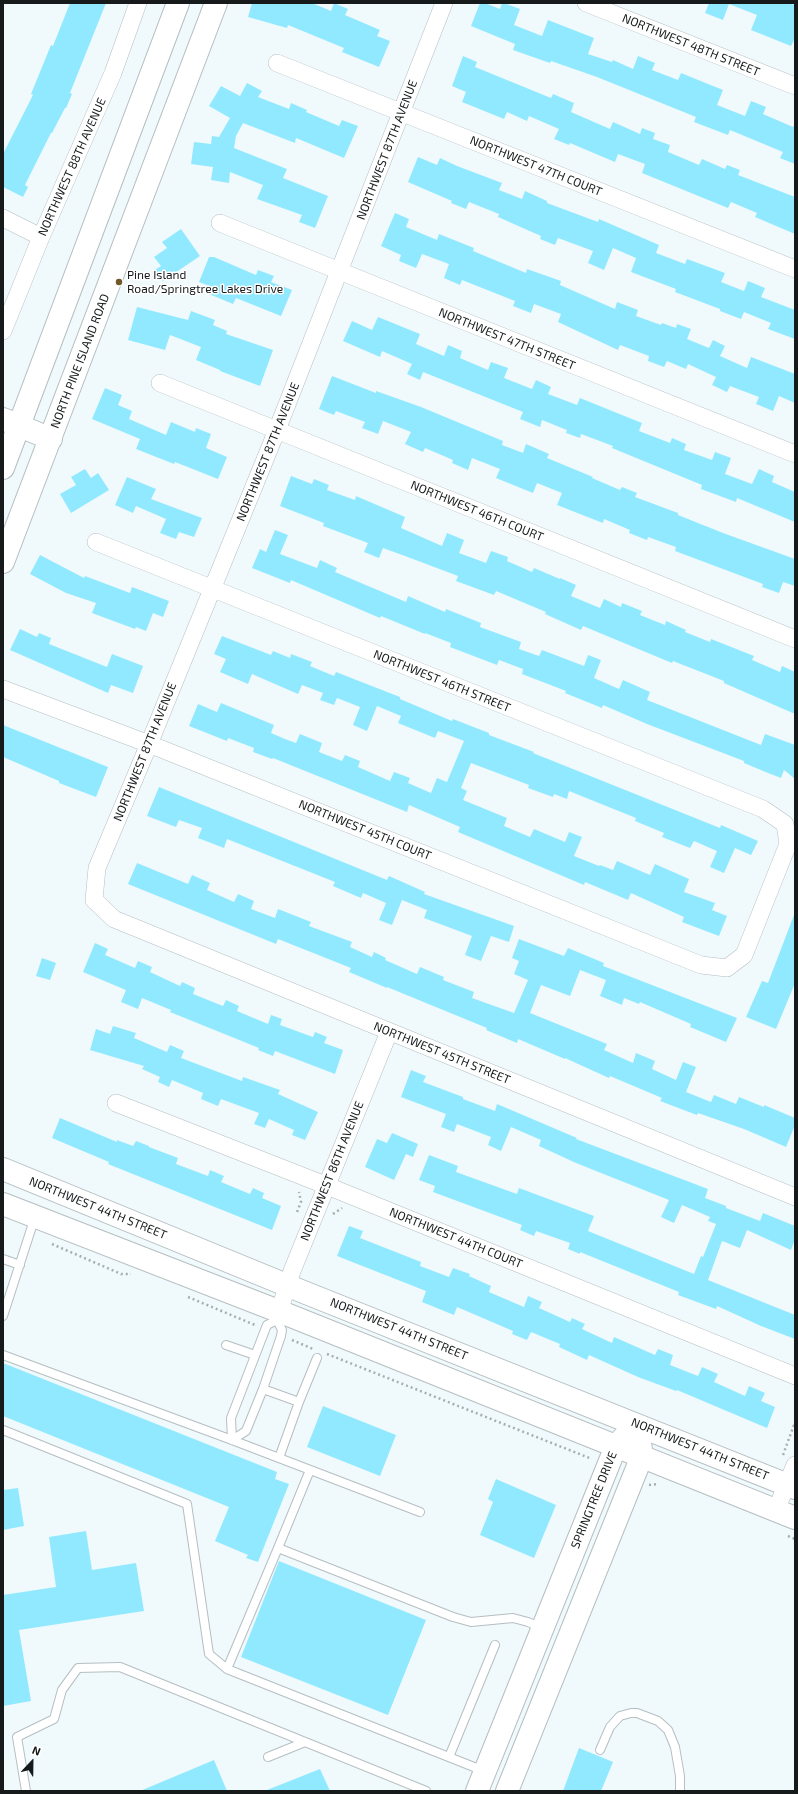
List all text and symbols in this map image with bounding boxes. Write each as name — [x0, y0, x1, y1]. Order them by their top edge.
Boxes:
street label: NORTHWEST 48TH STREET — [620, 11, 762, 79]
street label: NORTHWEST 87TH AVENUE — [354, 78, 420, 222]
street label: NORTHWEST 88TH AVENUE — [35, 96, 109, 238]
street label: NORTHWEST 47TH COURT — [468, 133, 604, 199]
place label: Pine Island Road/Springtree Lakes Drive — [127, 268, 283, 296]
marker: Pine Island Road/Springtree Lakes Drive — [114, 277, 124, 287]
street label: NORTH PINE ISLAND ROAD — [48, 292, 112, 430]
street label: NORTHWEST 47TH STREET — [437, 305, 577, 373]
street label: NORTHWEST 87TH AVENUE — [233, 380, 303, 524]
street label: NORTHWEST 46TH COURT — [408, 478, 546, 544]
street label: NORTHWEST 46TH STREET — [371, 647, 513, 715]
street label: NORTHWEST 87TH AVENUE — [110, 680, 180, 824]
street label: NORTHWEST 45TH COURT — [297, 797, 433, 863]
street label: NORTHWEST 45TH STREET — [372, 1019, 512, 1087]
street label: NORTHWEST 86TH AVENUE — [297, 1099, 367, 1243]
street label: NORTHWEST 44TH STREET — [27, 1174, 169, 1242]
street label: NORTHWEST 44TH COURT — [387, 1205, 525, 1271]
street label: NORTHWEST 44TH STREET — [328, 1295, 470, 1363]
street label: NORTHWEST 44TH STREET — [629, 1415, 771, 1483]
street label: SPRINGTREE DRIVE — [568, 1449, 620, 1551]
north arrow — [12, 1742, 52, 1782]
text: N — [31, 1743, 43, 1758]

